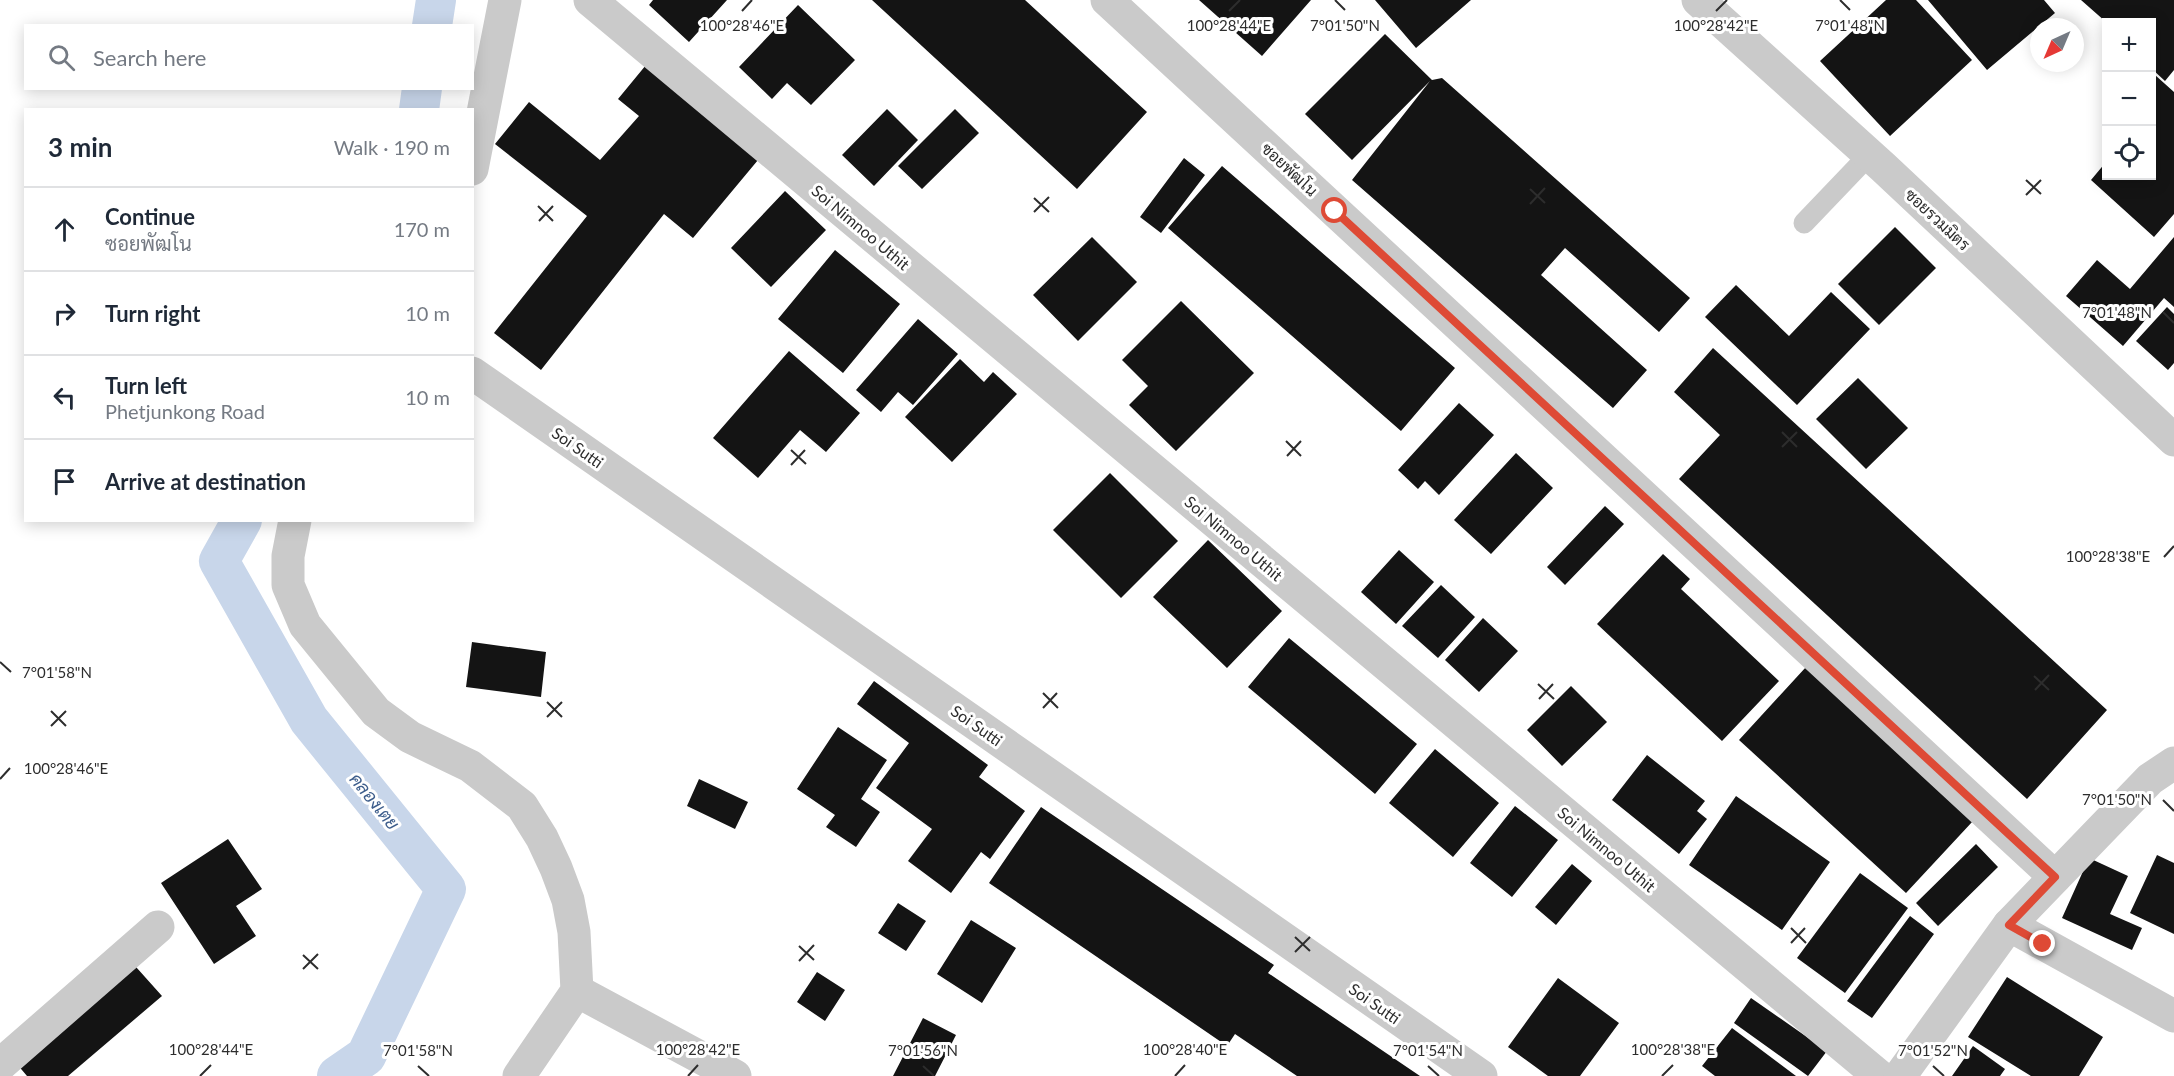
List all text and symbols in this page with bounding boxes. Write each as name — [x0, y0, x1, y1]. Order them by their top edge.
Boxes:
text: 100°28'46"E — [700, 16, 784, 34]
text: 100°28'44"E — [1187, 16, 1271, 34]
text: 7°01'50"N — [1310, 16, 1380, 34]
text: 100°28'42"E — [1674, 16, 1758, 34]
text: 7°01'48"N — [1815, 16, 1885, 34]
north arrow — [2030, 18, 2084, 72]
map controls — [2102, 18, 2156, 180]
button: + — [2102, 18, 2156, 72]
search box — [24, 24, 474, 90]
icon: search — [45, 41, 78, 74]
text: Search here — [93, 44, 206, 71]
button: − — [2102, 72, 2156, 126]
button: locate — [2102, 126, 2156, 180]
text: 3 min — [48, 131, 112, 163]
text: Walk · 190 m — [334, 135, 450, 159]
street label: ซอยพัฒโน — [1258, 138, 1323, 200]
street label: Soi Nimnoo Uthit — [808, 181, 914, 274]
street label: ซอยรวมมิตร — [1902, 184, 1974, 254]
route start — [1321, 197, 1347, 223]
text: Continue — [105, 203, 195, 230]
icon: ahead — [48, 213, 81, 246]
text: 170 m — [394, 217, 450, 241]
text: ซอยพัฒโน — [105, 231, 192, 255]
icon: right — [48, 297, 81, 330]
text: Turn right — [105, 300, 200, 327]
text: 10 m — [405, 301, 450, 325]
text: 7°01'48"N — [2082, 303, 2152, 321]
text: Turn left — [105, 372, 187, 399]
icon: left — [48, 381, 81, 414]
text: 10 m — [405, 385, 450, 409]
text: Phetjunkong Road — [105, 399, 265, 423]
street label: Soi Sutti — [549, 423, 607, 471]
icon: arrive — [48, 465, 81, 498]
text: Arrive at destination — [105, 468, 306, 495]
street label: Soi Nimnoo Uthit — [1181, 492, 1287, 585]
text: 100°28'38"E — [2066, 547, 2150, 565]
text: 7°01'58"N — [22, 663, 92, 681]
street label: Soi Sutti — [948, 701, 1006, 749]
text: 100°28'46"E — [24, 759, 108, 777]
water label: คลองเตย — [345, 768, 405, 834]
text: 7°01'50"N — [2082, 790, 2152, 808]
street label: Soi Nimnoo Uthit — [1554, 803, 1660, 896]
route end — [2029, 930, 2055, 956]
street label: Soi Sutti — [1346, 979, 1404, 1027]
text: 100°28'44"E — [169, 1040, 253, 1058]
text: 100°28'42"E — [656, 1040, 740, 1058]
text: 100°28'40"E — [1143, 1040, 1227, 1058]
text: 100°28'38"E — [1631, 1040, 1715, 1058]
text: 7°01'58"N — [383, 1041, 453, 1059]
text: 7°01'56"N — [888, 1041, 958, 1059]
text: 7°01'54"N — [1393, 1041, 1463, 1059]
text: 7°01'52"N — [1898, 1041, 1968, 1059]

